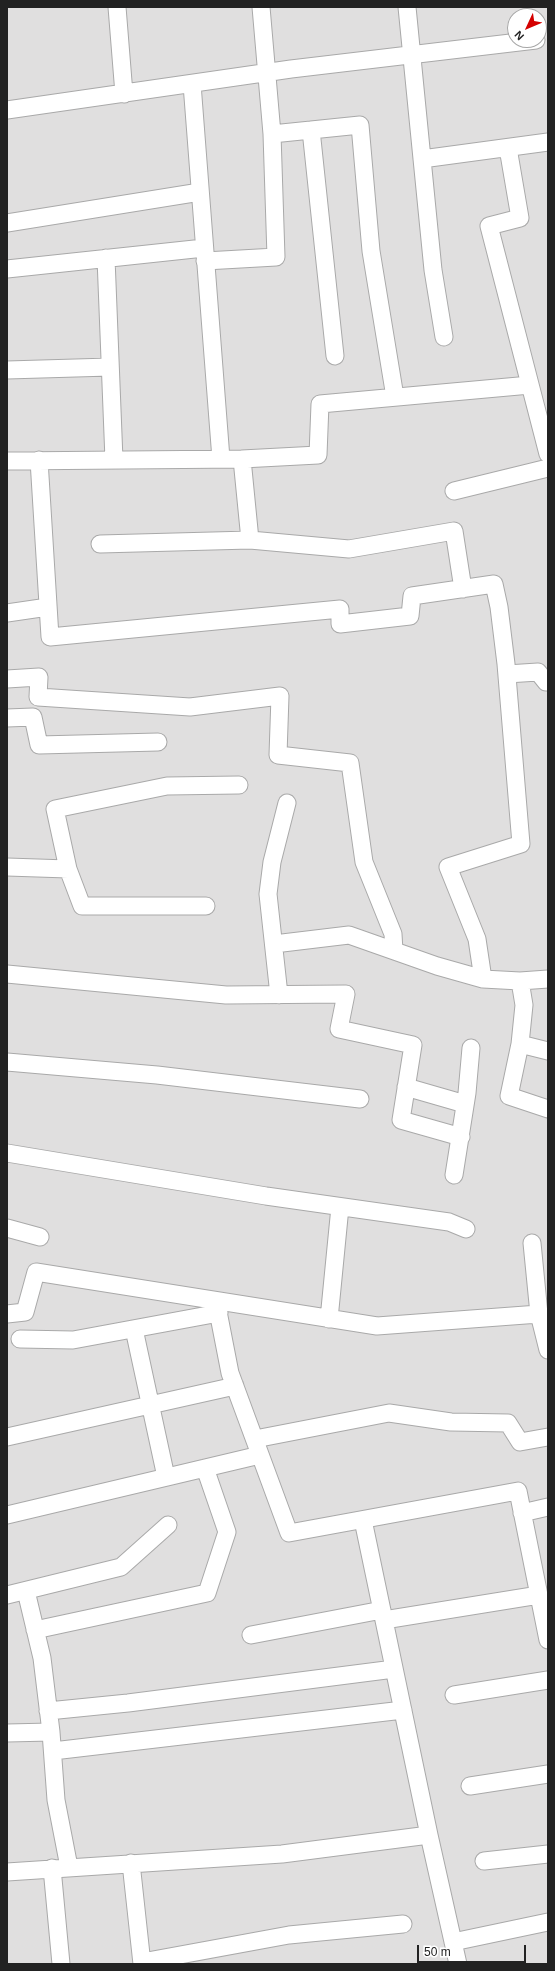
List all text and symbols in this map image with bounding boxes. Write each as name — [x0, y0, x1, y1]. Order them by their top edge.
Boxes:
north arrow — [507, 8, 547, 48]
text: N — [512, 29, 526, 43]
scale bar — [419, 1937, 528, 1963]
text: 50 m — [424, 1945, 451, 1959]

